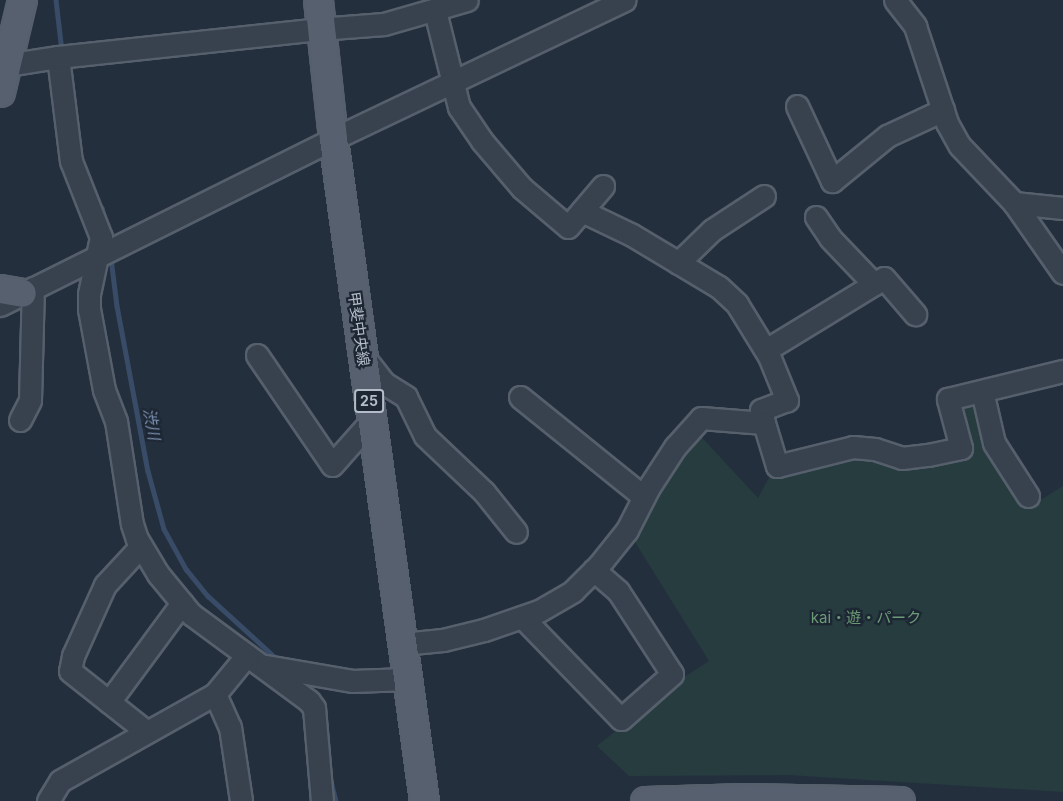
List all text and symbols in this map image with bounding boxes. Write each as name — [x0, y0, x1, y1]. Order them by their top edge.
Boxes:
street label: 甲斐中央線 — [345, 291, 373, 367]
road number: 25 — [354, 390, 384, 412]
water label: 渋川 — [140, 407, 164, 441]
park label: kai・遊・パーク — [811, 609, 921, 627]

